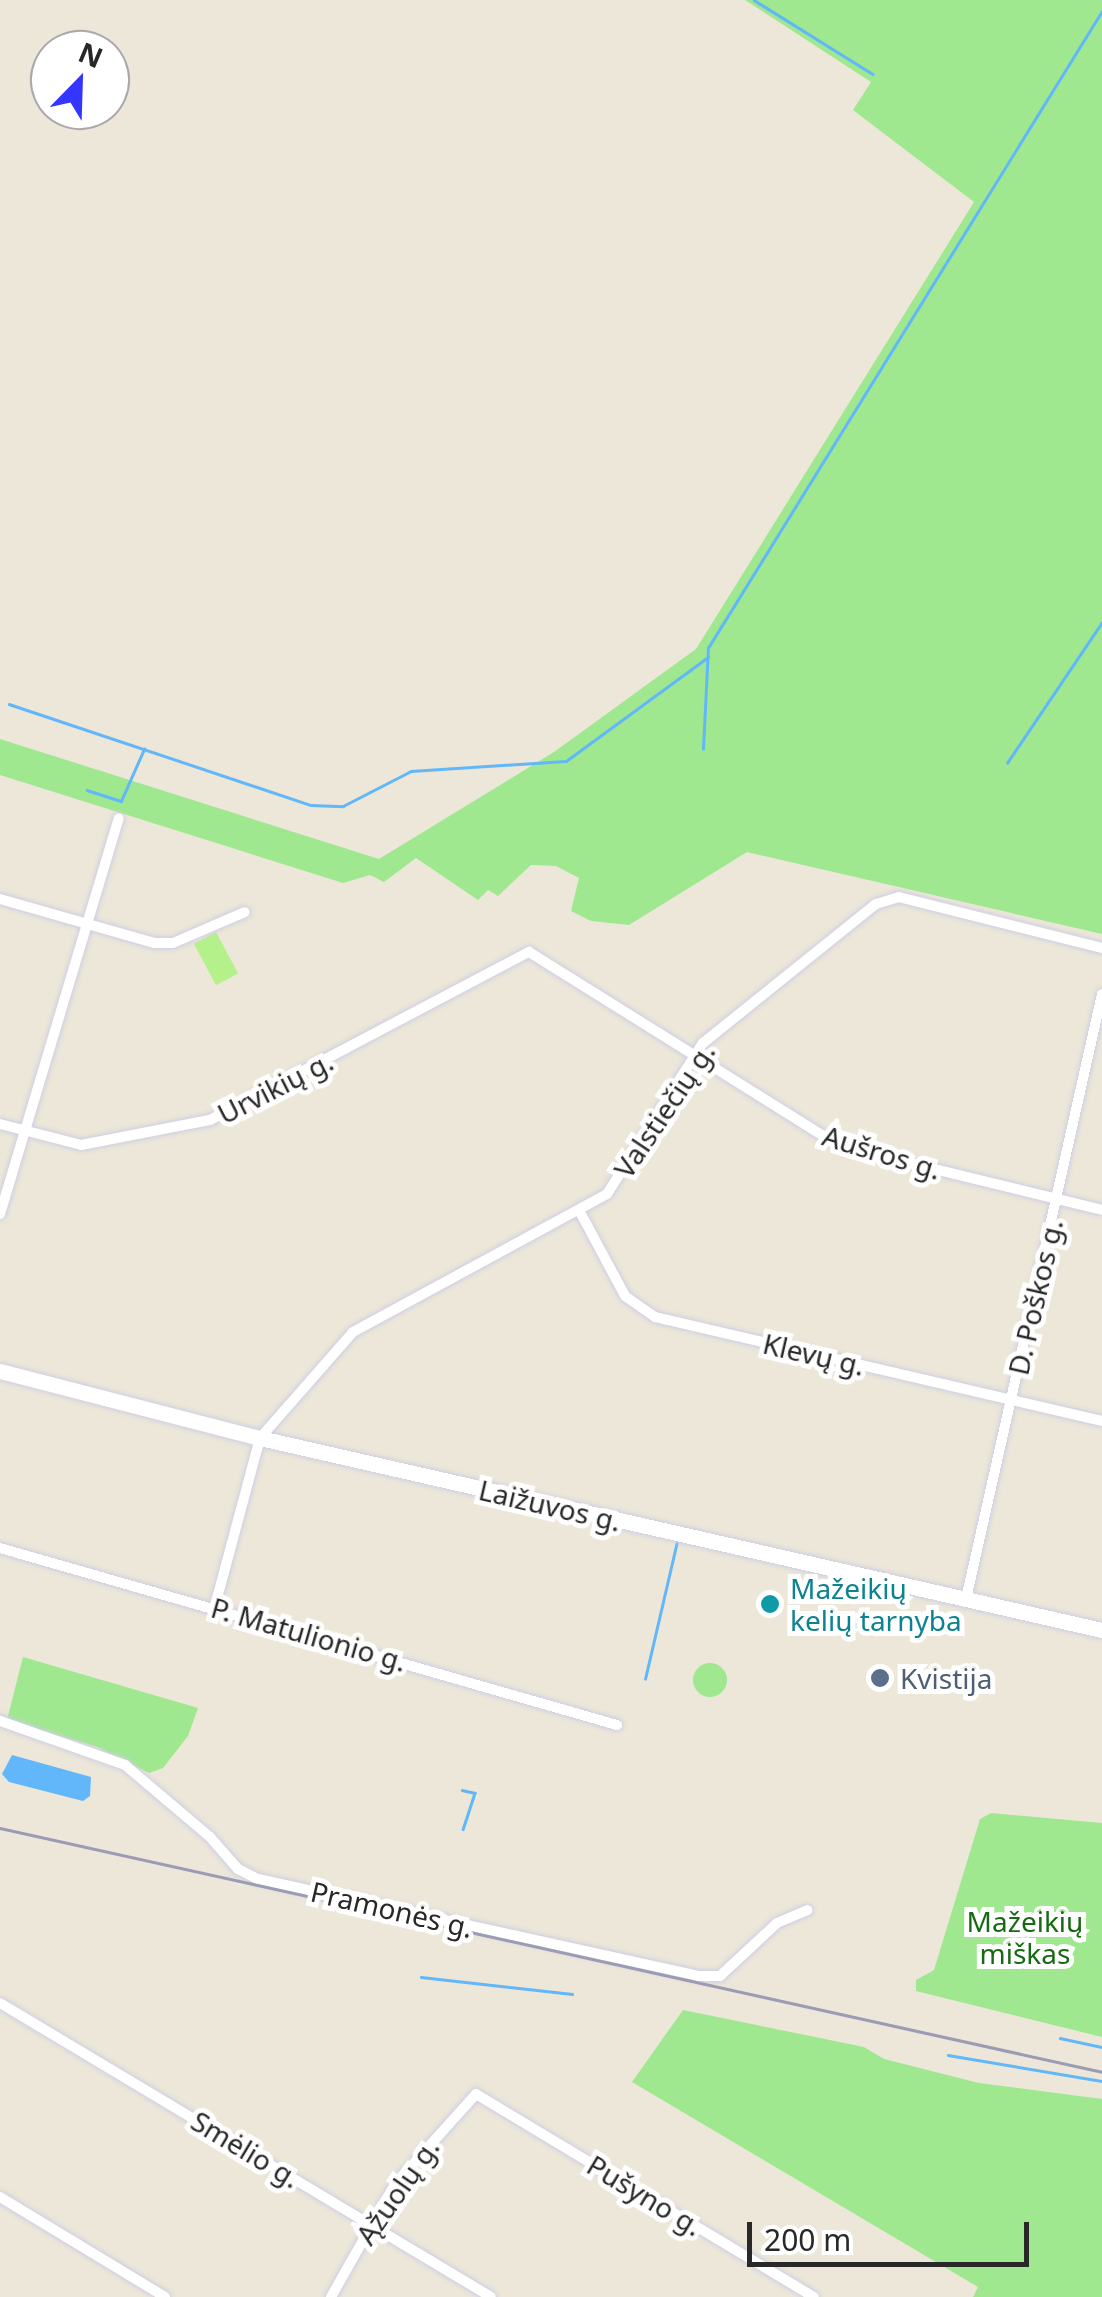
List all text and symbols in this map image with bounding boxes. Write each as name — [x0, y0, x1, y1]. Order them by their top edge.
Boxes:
north arrow — [30, 30, 130, 130]
text: N — [73, 32, 109, 76]
street label: Valstiečių g. — [607, 1036, 721, 1184]
street label: Urvikių g. — [212, 1044, 338, 1130]
street label: Aušros g. — [819, 1118, 945, 1186]
street label: D. Poškos g. — [1001, 1216, 1069, 1378]
street label: Klevų g. — [760, 1326, 868, 1382]
street label: Laižuvos g. — [476, 1472, 624, 1538]
place label: Mažeikių kelių tarnyba — [790, 1571, 962, 1637]
street label: P. Matulionio g. — [208, 1590, 410, 1678]
marker: Mažeikių kelių tarnyba — [759, 1593, 781, 1615]
place label: Kvistija — [900, 1661, 992, 1695]
marker: Kvistija — [869, 1667, 891, 1689]
street label: Pramonės g. — [308, 1874, 476, 1944]
park label: Mažeikių miškas — [967, 1904, 1083, 1970]
street label: Smėlio g. — [186, 2104, 306, 2194]
street label: Ąžuolų g. — [348, 2131, 446, 2251]
street label: Pušyno g. — [581, 2148, 709, 2242]
scale bar — [752, 2202, 1034, 2264]
text: 200 m — [764, 2219, 851, 2260]

